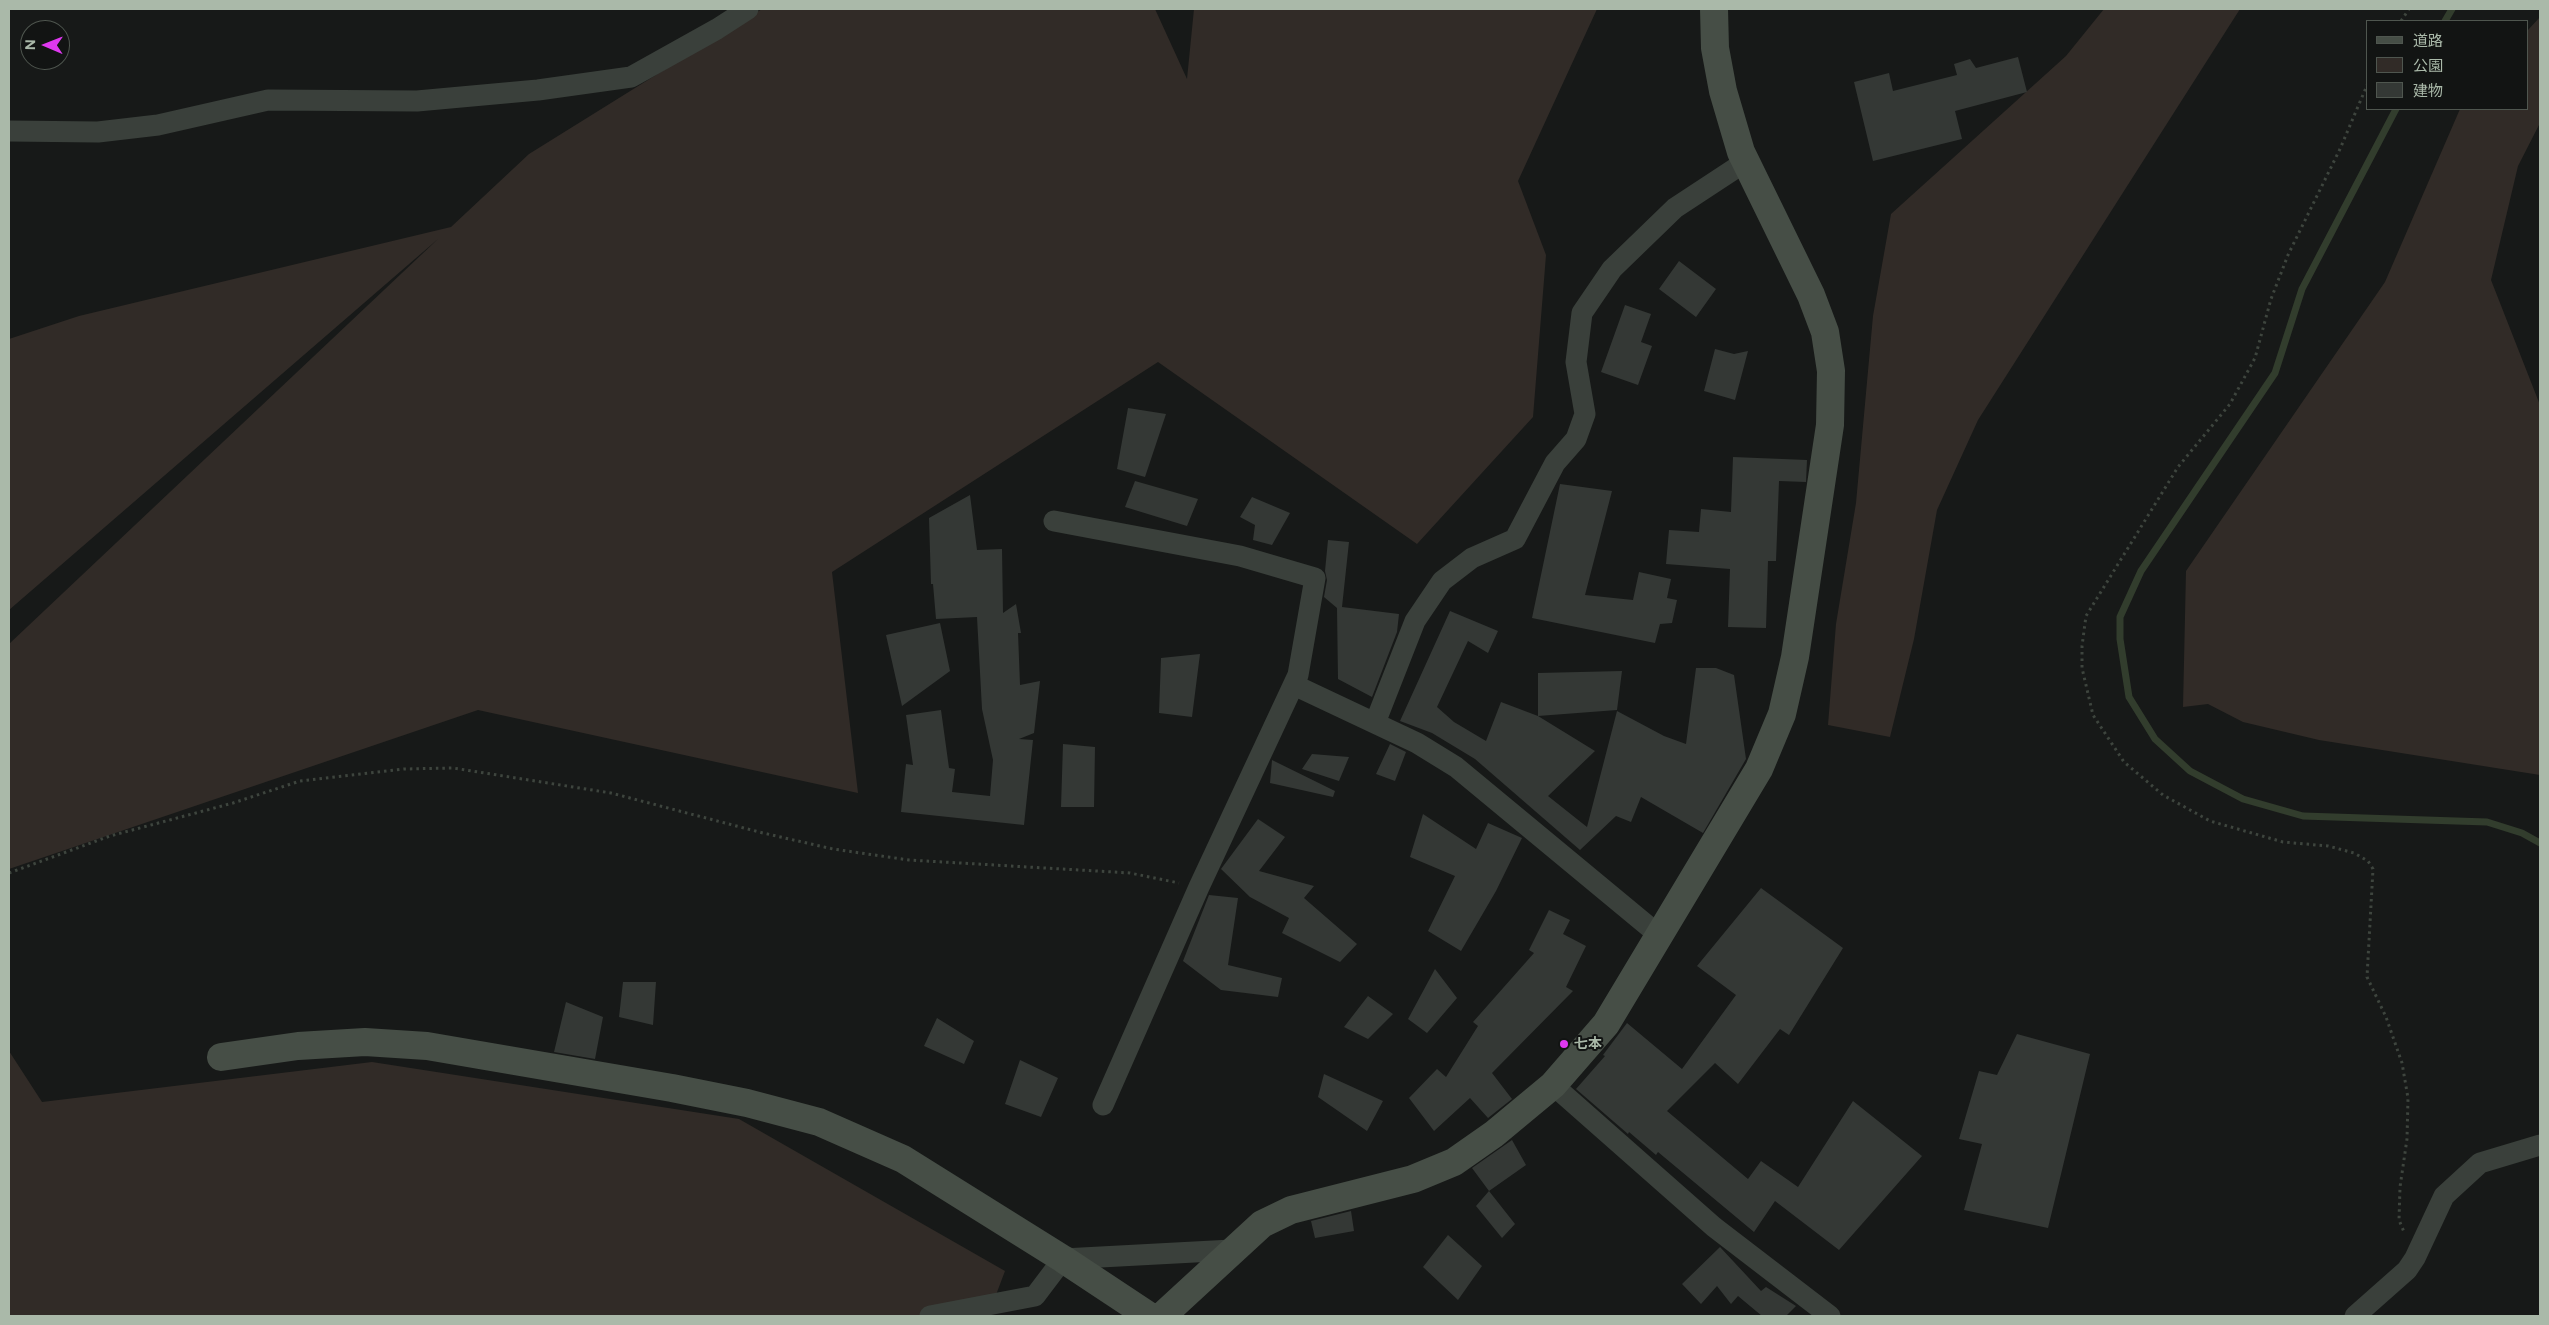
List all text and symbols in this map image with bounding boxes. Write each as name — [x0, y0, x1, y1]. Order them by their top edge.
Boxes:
north arrow — [20, 20, 70, 70]
legend — [2366, 20, 2529, 110]
text: 道路 — [2413, 32, 2443, 50]
text: N — [22, 39, 39, 50]
text: 公園 — [2413, 57, 2443, 75]
text: 建物 — [2413, 82, 2443, 100]
place label: 七本 — [1574, 1036, 1602, 1052]
marker: 七本 — [1558, 1038, 1570, 1050]

